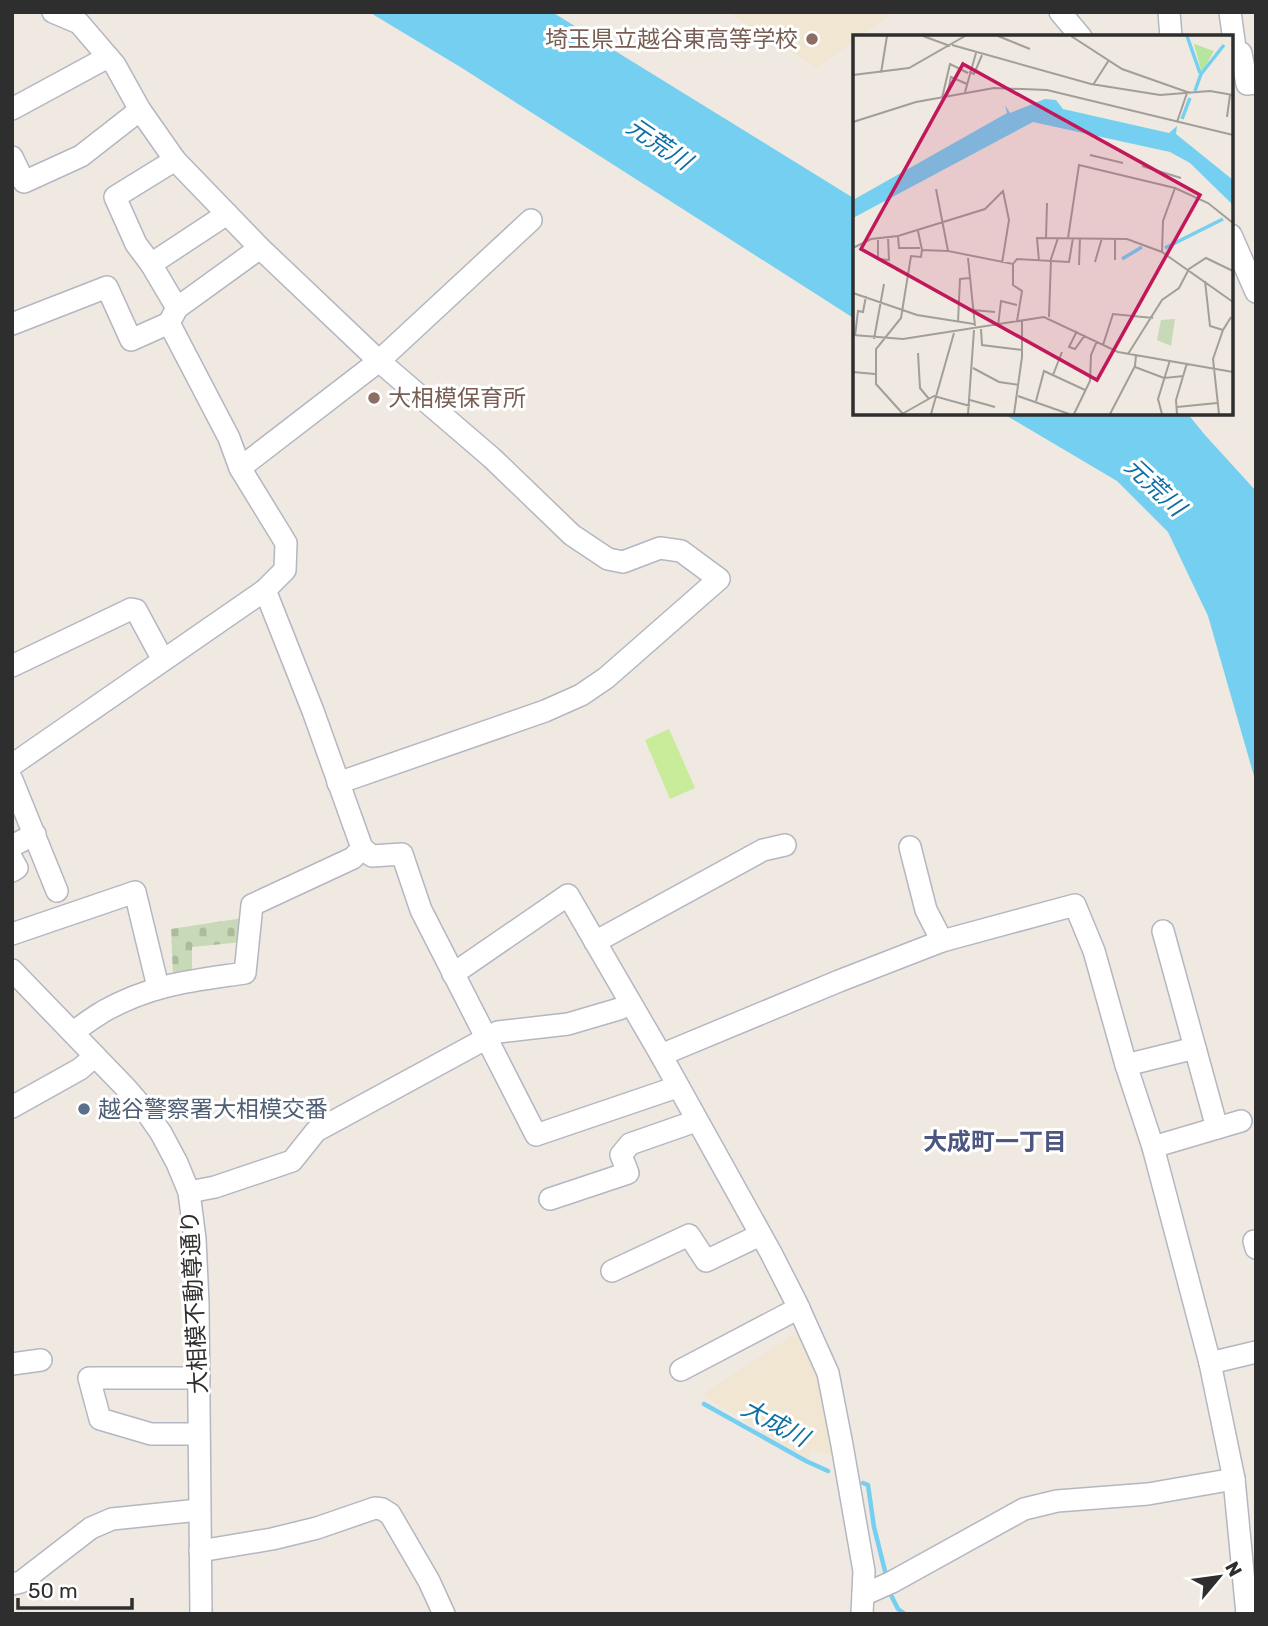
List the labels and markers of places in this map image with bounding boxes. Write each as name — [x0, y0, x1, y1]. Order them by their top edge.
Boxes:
place label: 埼玉県立越谷東高等学校 — [545, 25, 798, 53]
marker: 埼玉県立越谷東高等学校 — [804, 31, 820, 47]
place label: 大相模保育所 — [388, 384, 526, 412]
marker: 大相模保育所 — [366, 390, 382, 406]
place label: 越谷警察署大相模交番 — [98, 1095, 328, 1123]
marker: 越谷警察署大相模交番 — [76, 1101, 92, 1117]

